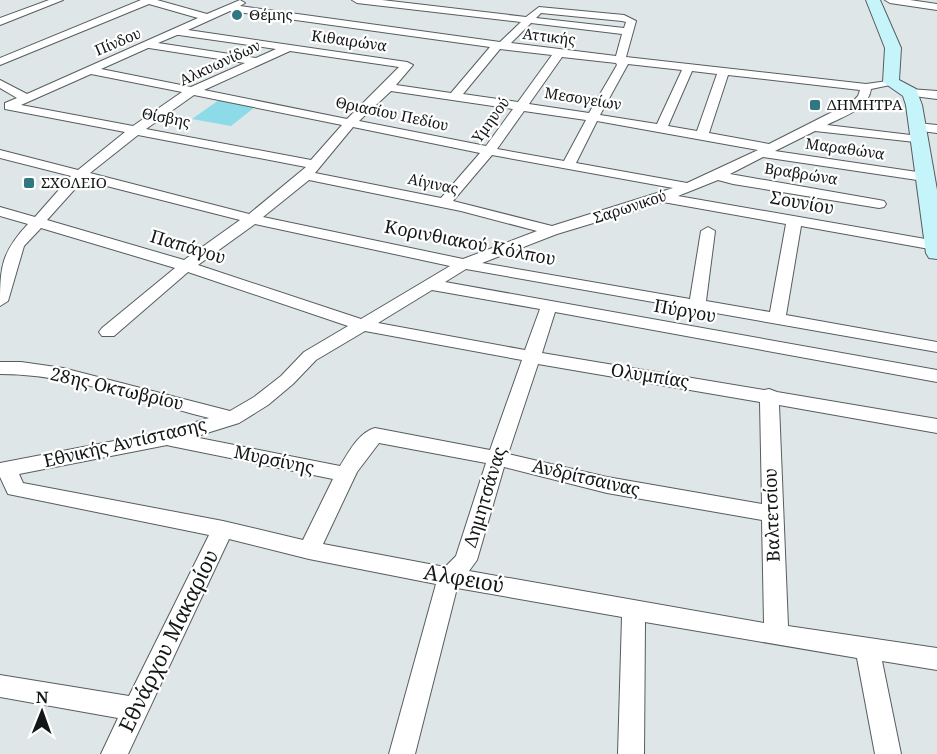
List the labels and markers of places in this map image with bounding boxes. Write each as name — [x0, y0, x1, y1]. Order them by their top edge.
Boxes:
place label: Θέμης — [249, 4, 293, 24]
marker: Θέμης — [230, 8, 244, 22]
place label: ΔΗΜΗΤΡΑ — [827, 94, 903, 114]
marker: ΔΗΜΗΤΡΑ — [808, 98, 822, 112]
place label: ΣΧΟΛΕΙΟ — [41, 172, 107, 192]
marker: ΣΧΟΛΕΙΟ — [22, 176, 36, 190]

